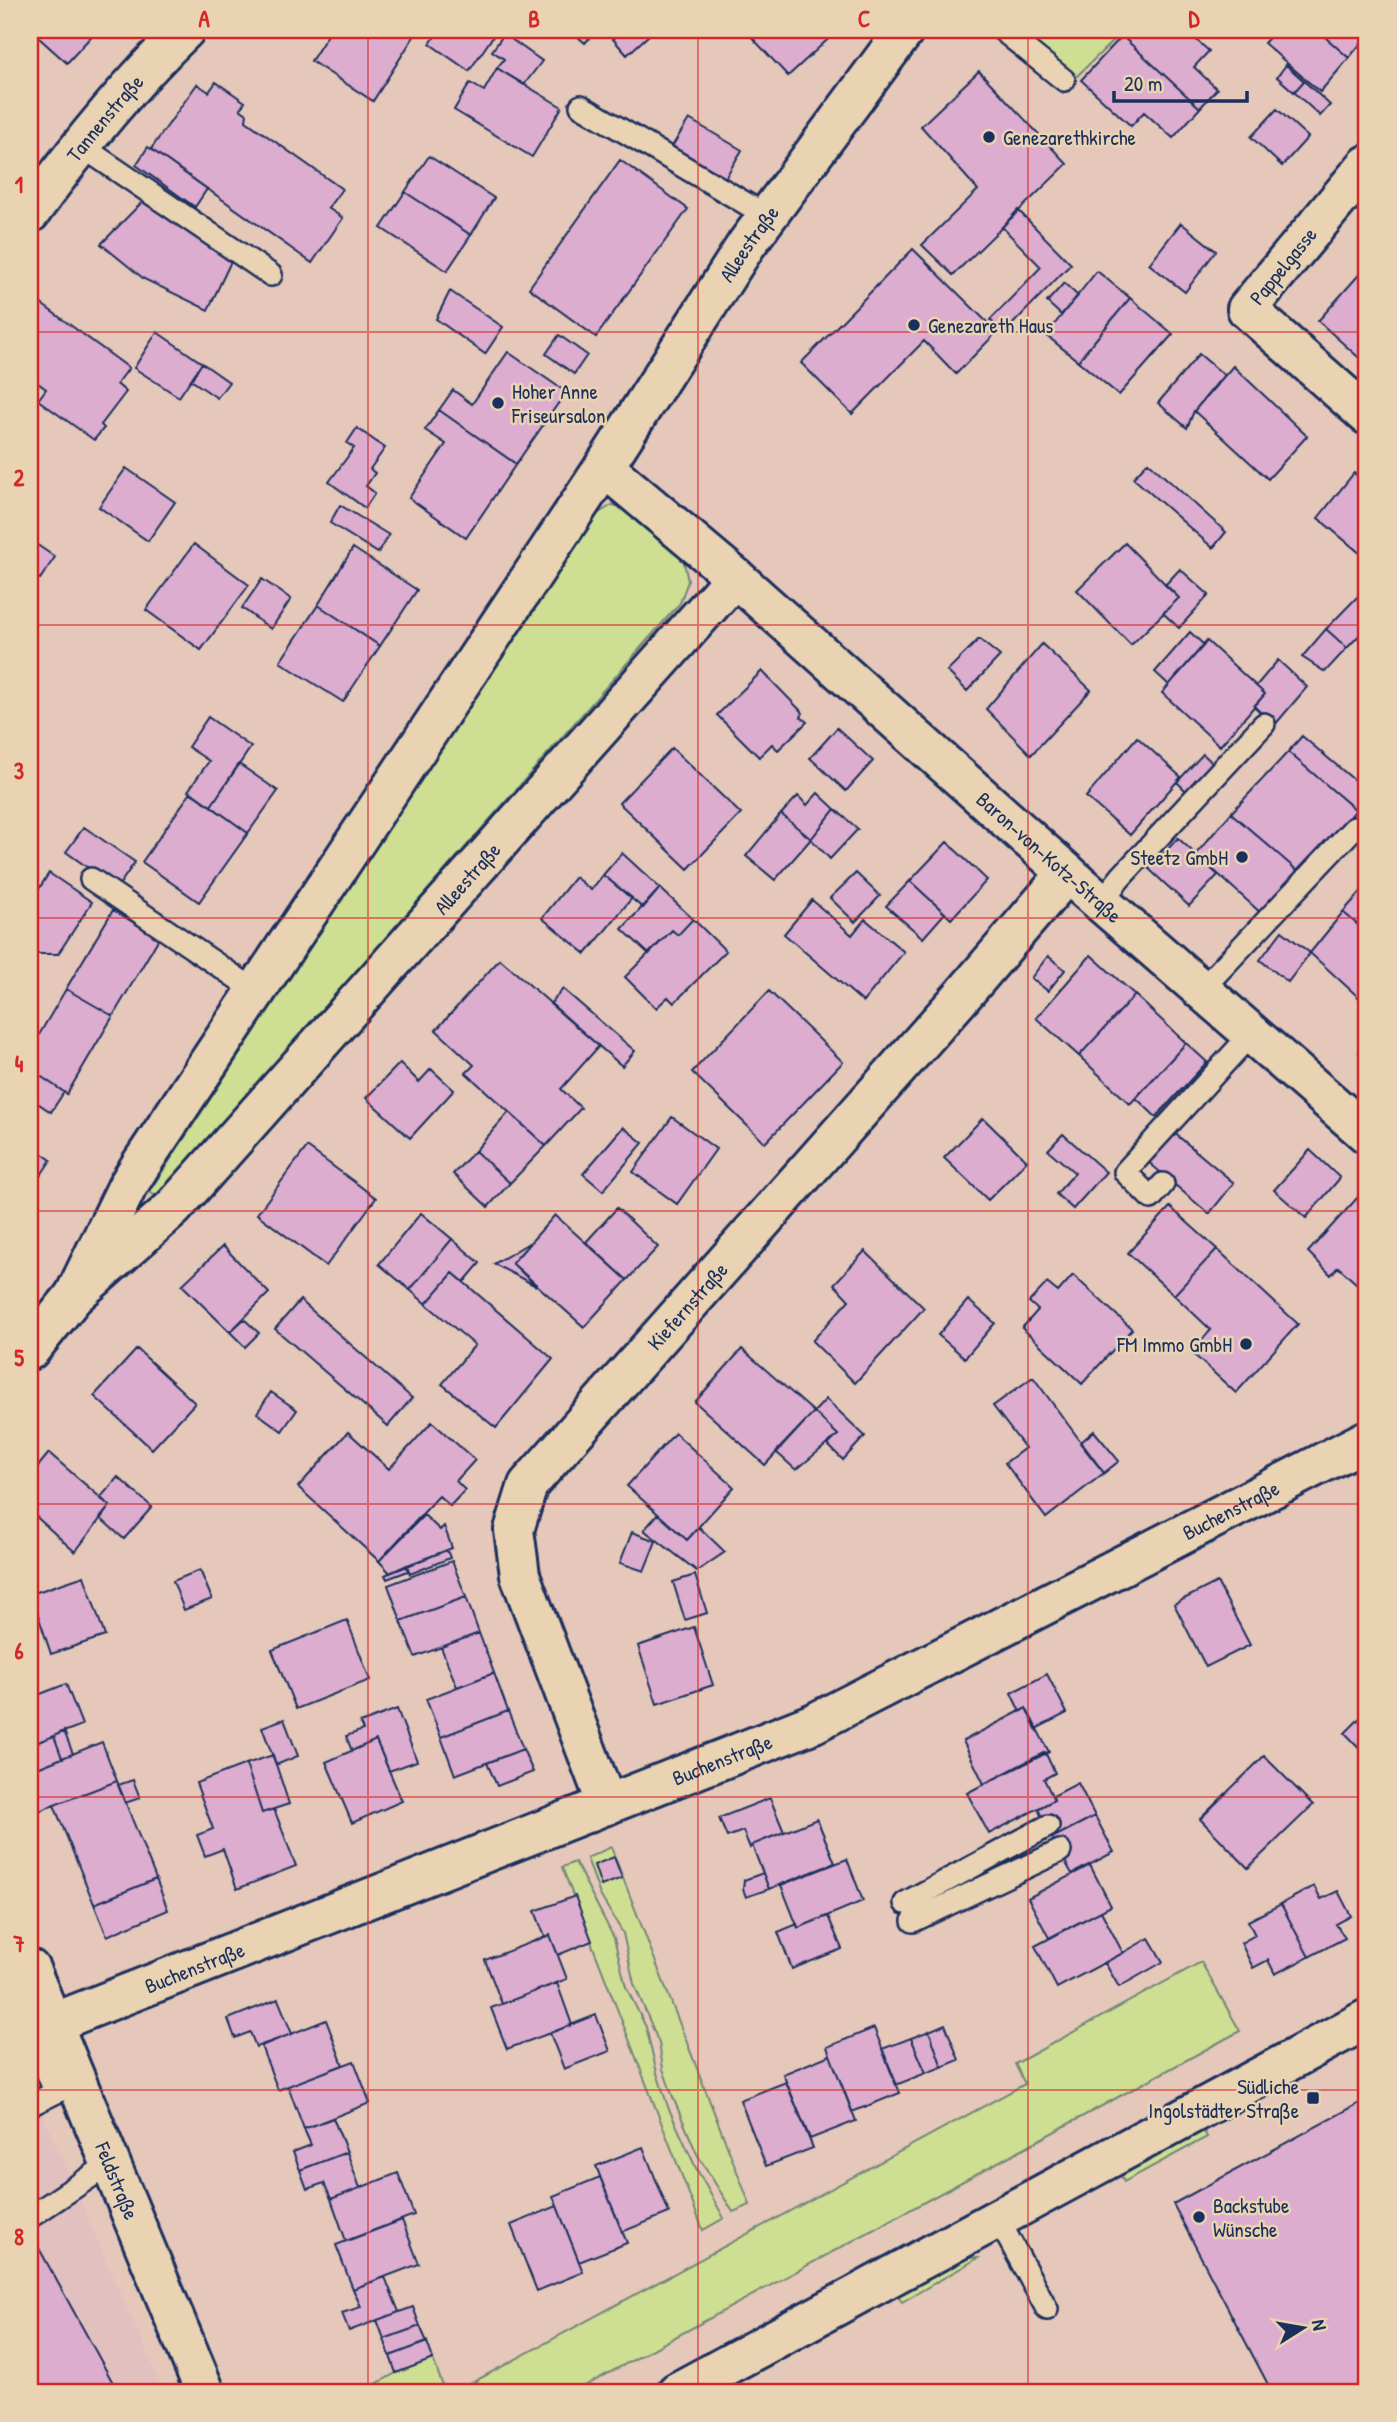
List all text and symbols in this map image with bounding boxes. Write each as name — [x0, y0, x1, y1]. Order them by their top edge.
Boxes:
text: A — [198, 3, 210, 34]
text: B — [528, 3, 540, 34]
text: C — [858, 3, 870, 34]
text: D — [1189, 3, 1201, 34]
scale bar — [1114, 60, 1246, 104]
street label: Tannenstraße — [59, 68, 150, 168]
text: 20 m — [1124, 69, 1162, 98]
place label: Genezarethkirche — [1003, 123, 1136, 152]
marker: Genezarethkirche — [981, 129, 997, 145]
text: 1 — [15, 169, 23, 200]
street label: Alleestraße — [712, 199, 785, 287]
street label: Pappelgasse — [1243, 221, 1323, 311]
place label: Genezareth Haus — [928, 311, 1053, 340]
marker: Genezareth Haus — [906, 317, 922, 333]
place label: Hoher Anne Friseursalon — [511, 377, 605, 430]
marker: Hoher Anne Friseursalon — [490, 395, 506, 411]
text: 2 — [14, 462, 25, 493]
text: 3 — [14, 755, 24, 786]
street label: Baron-von-Kotz-Straße — [970, 785, 1128, 929]
street label: Alleestraße — [427, 836, 507, 920]
place label: Steetz GmbH — [1131, 843, 1228, 872]
marker: Steetz GmbH — [1234, 849, 1250, 865]
text: 4 — [15, 1048, 24, 1079]
street label: Kiefernstraße — [640, 1256, 734, 1356]
place label: FM Immo GmbH — [1116, 1330, 1232, 1359]
marker: FM Immo GmbH — [1238, 1336, 1254, 1352]
text: 5 — [14, 1342, 24, 1373]
street label: Buchenstraße — [1177, 1473, 1284, 1547]
text: 6 — [14, 1635, 24, 1666]
street label: Buchenstraße — [668, 1727, 776, 1792]
text: 7 — [12, 1928, 25, 1959]
street label: Buchenstraße — [140, 1935, 249, 2000]
place label: Südliche Ingolstädter Straße — [1148, 2072, 1299, 2125]
marker: Südliche Ingolstädter Straße — [1305, 2090, 1321, 2106]
street label: Feldstraße — [88, 2137, 146, 2224]
place label: Backstube Wünsche — [1213, 2191, 1289, 2244]
marker: Backstube Wünsche — [1191, 2209, 1207, 2225]
text: 8 — [14, 2221, 24, 2252]
north arrow — [1268, 2292, 1338, 2362]
text: N — [1306, 2317, 1333, 2332]

